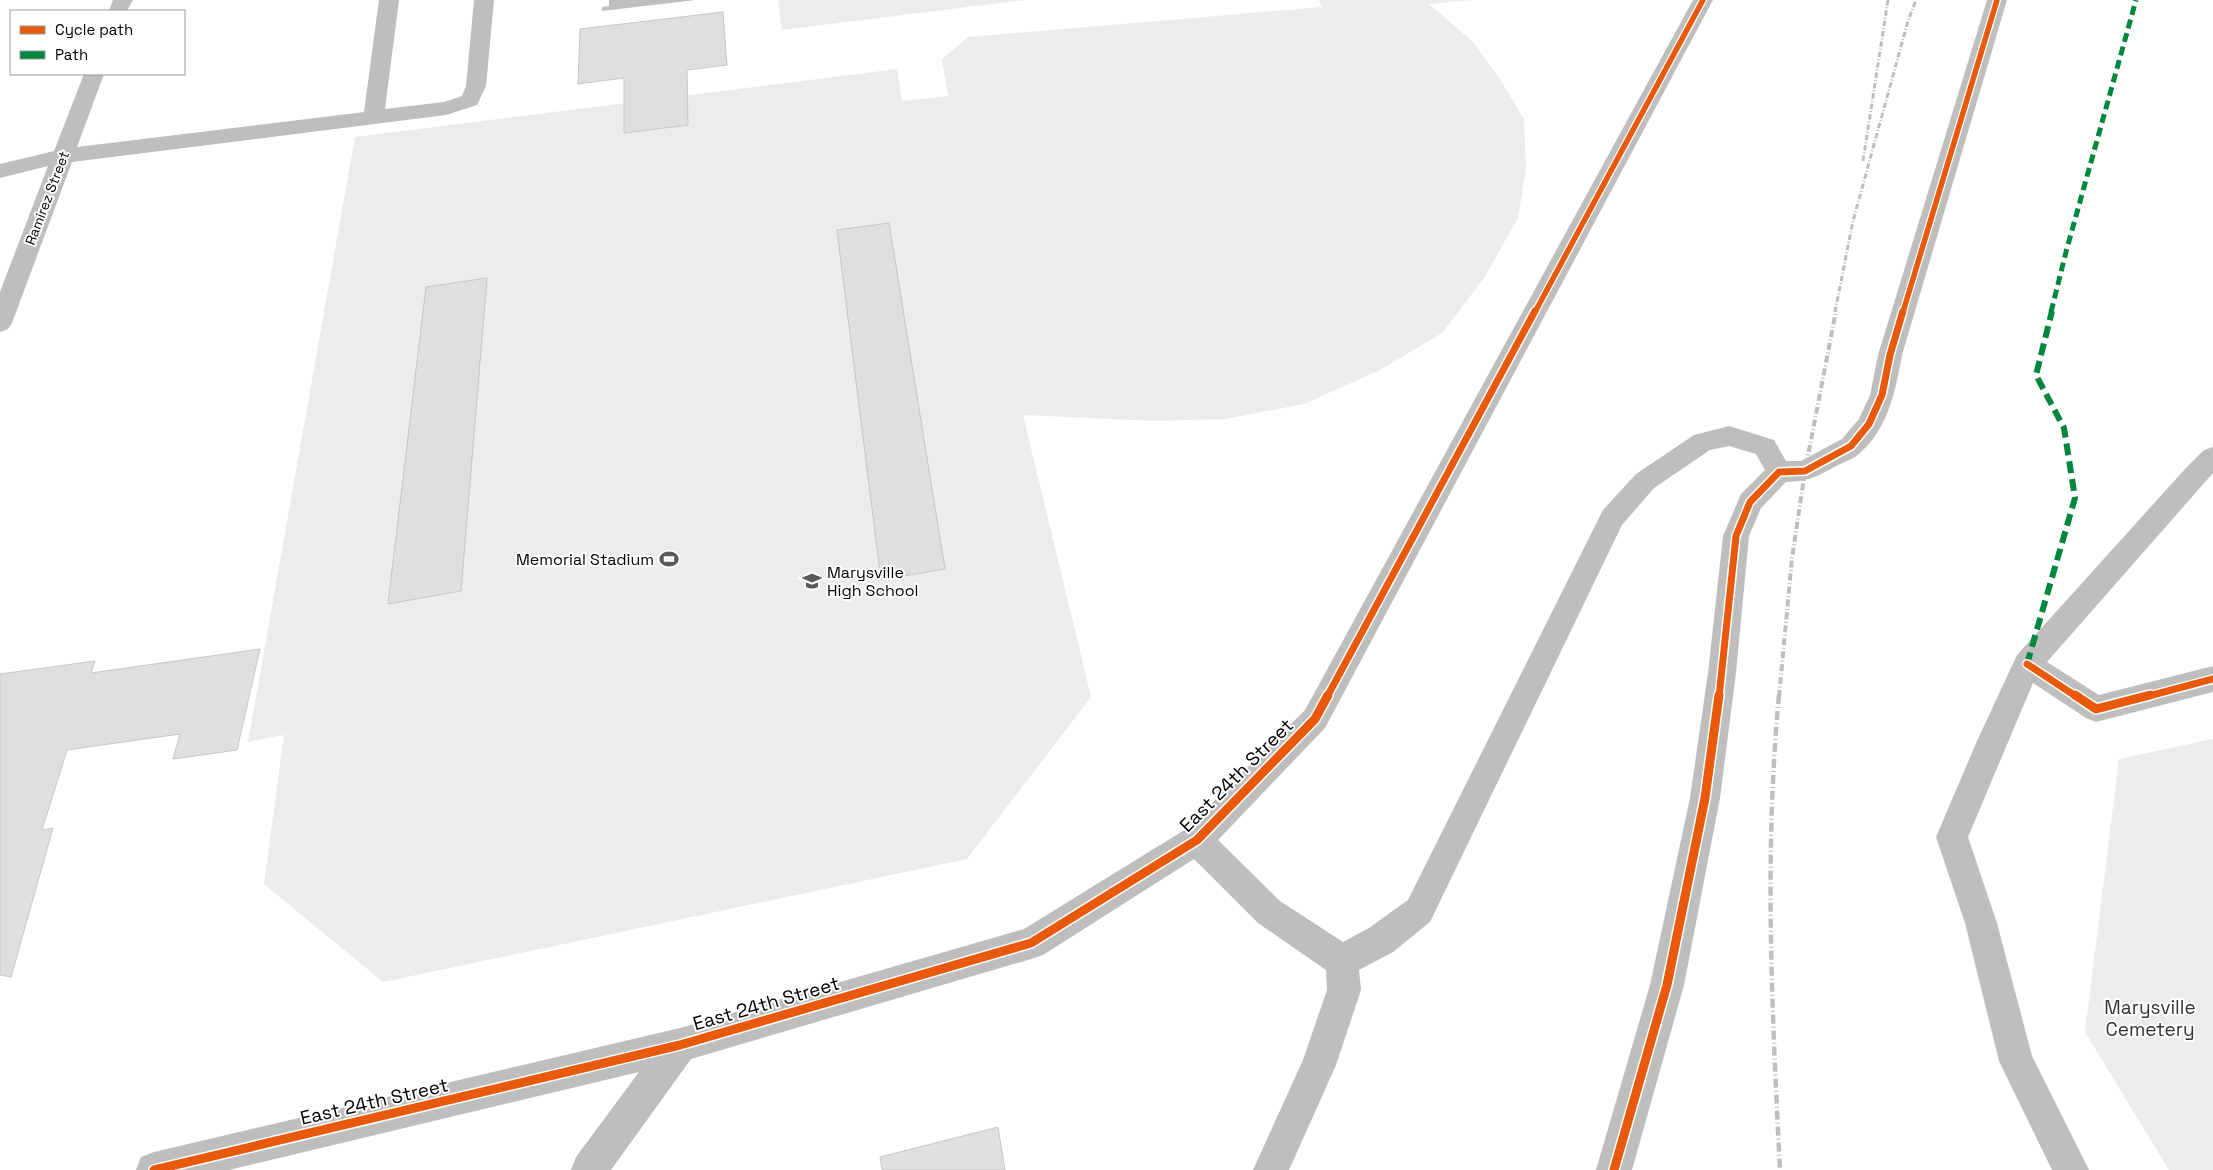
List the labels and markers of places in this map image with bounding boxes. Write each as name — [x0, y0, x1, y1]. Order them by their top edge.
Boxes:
sports icon: Memorial Stadium — [658, 548, 680, 570]
place label: Memorial Stadium — [516, 549, 654, 570]
place label: Marysville High School — [827, 562, 918, 601]
school or university icon: Marysville High School — [801, 570, 823, 592]

